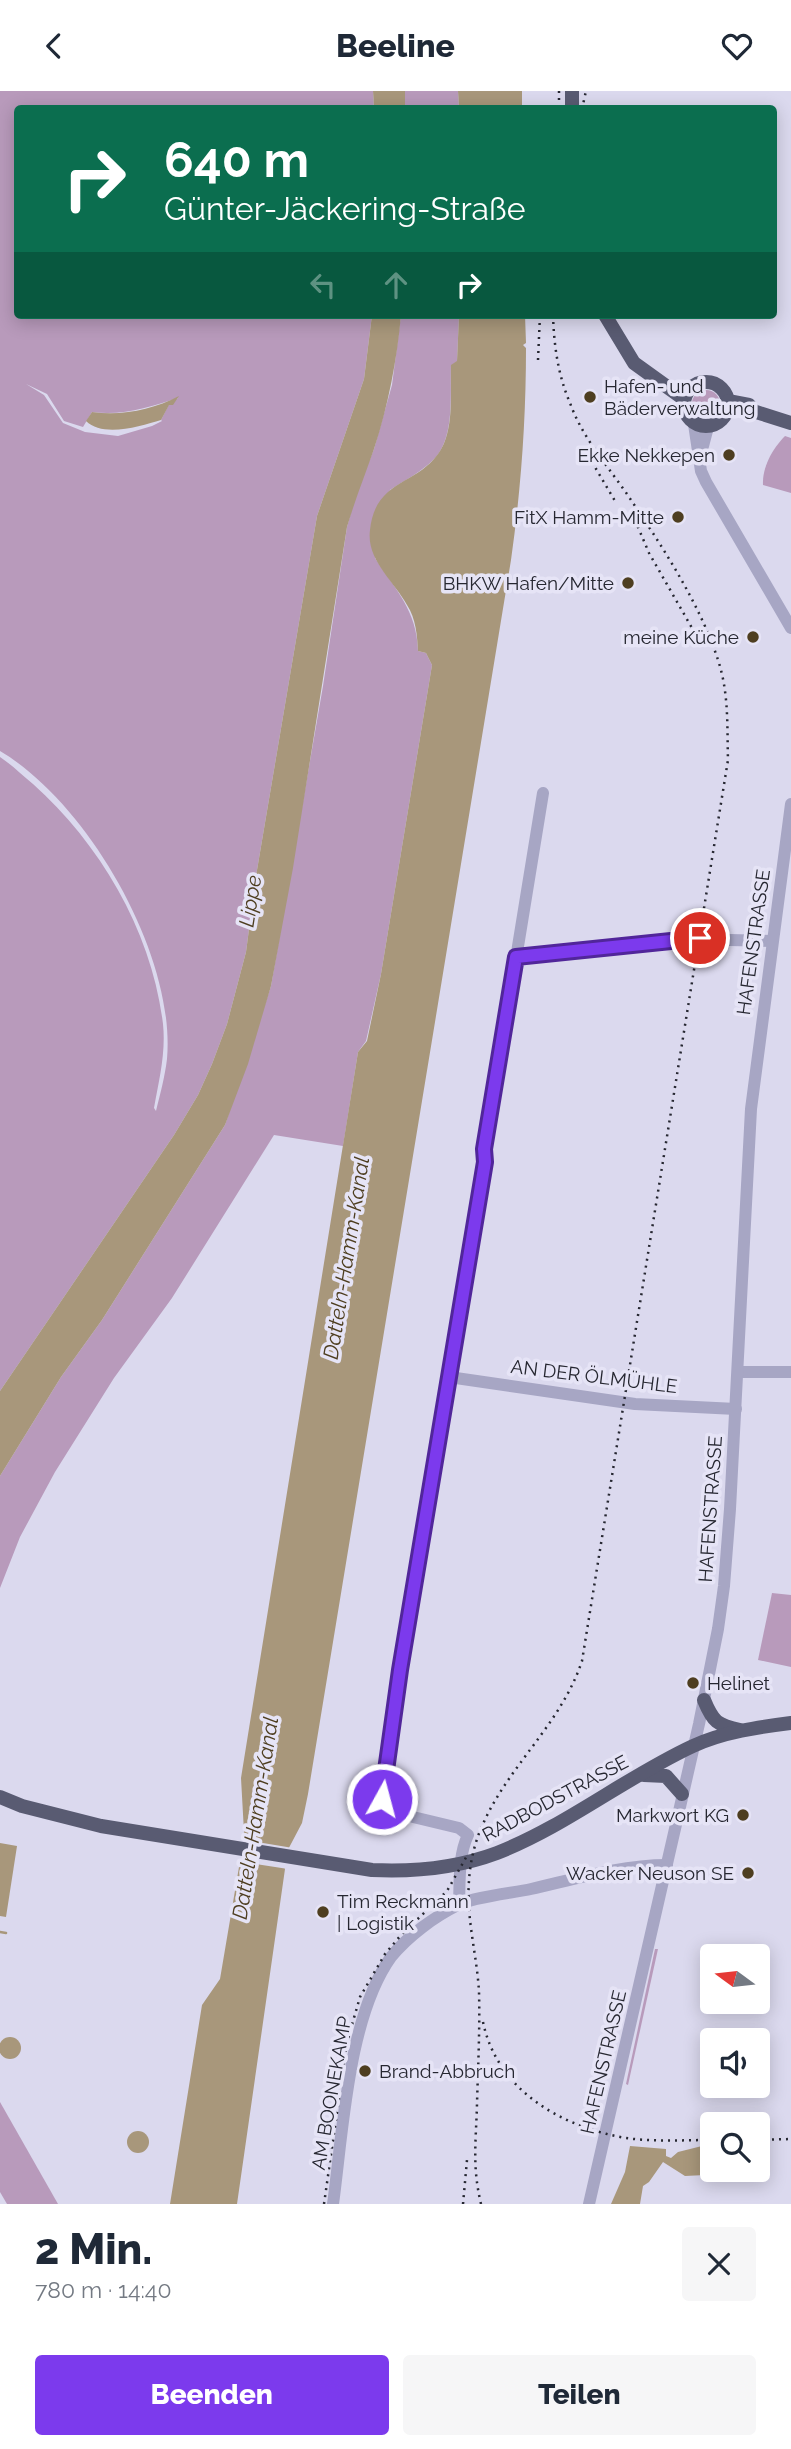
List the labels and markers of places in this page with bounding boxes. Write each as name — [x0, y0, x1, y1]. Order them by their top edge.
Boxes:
place label: Hafen- und Bäderverwaltung — [604, 375, 755, 419]
marker: Hafen- und Bäderverwaltung — [582, 389, 598, 405]
place label: Ekke Nekkepen — [577, 444, 715, 466]
marker: Ekke Nekkepen — [721, 447, 737, 463]
place label: FitX Hamm-Mitte — [514, 506, 664, 528]
marker: FitX Hamm-Mitte — [670, 509, 686, 525]
place label: BHKW Hafen/Mitte — [443, 572, 614, 594]
marker: BHKW Hafen/Mitte — [620, 575, 636, 591]
place label: meine Küche — [623, 626, 739, 648]
marker: meine Küche — [745, 629, 761, 645]
pin — [670, 908, 730, 968]
place label: Helinet — [707, 1672, 770, 1694]
marker: Helinet — [685, 1675, 701, 1691]
place label: Markwort KG — [616, 1804, 729, 1826]
marker: Markwort KG — [735, 1807, 751, 1823]
place label: Wacker Neuson SE — [566, 1862, 734, 1884]
marker: Wacker Neuson SE — [740, 1865, 756, 1881]
place label: Tim Reckmann | Logistik — [337, 1890, 469, 1934]
marker: Tim Reckmann | Logistik — [315, 1904, 331, 1920]
place label: Brand-Abbruch — [379, 2060, 515, 2082]
marker: Brand-Abbruch — [357, 2063, 373, 2079]

